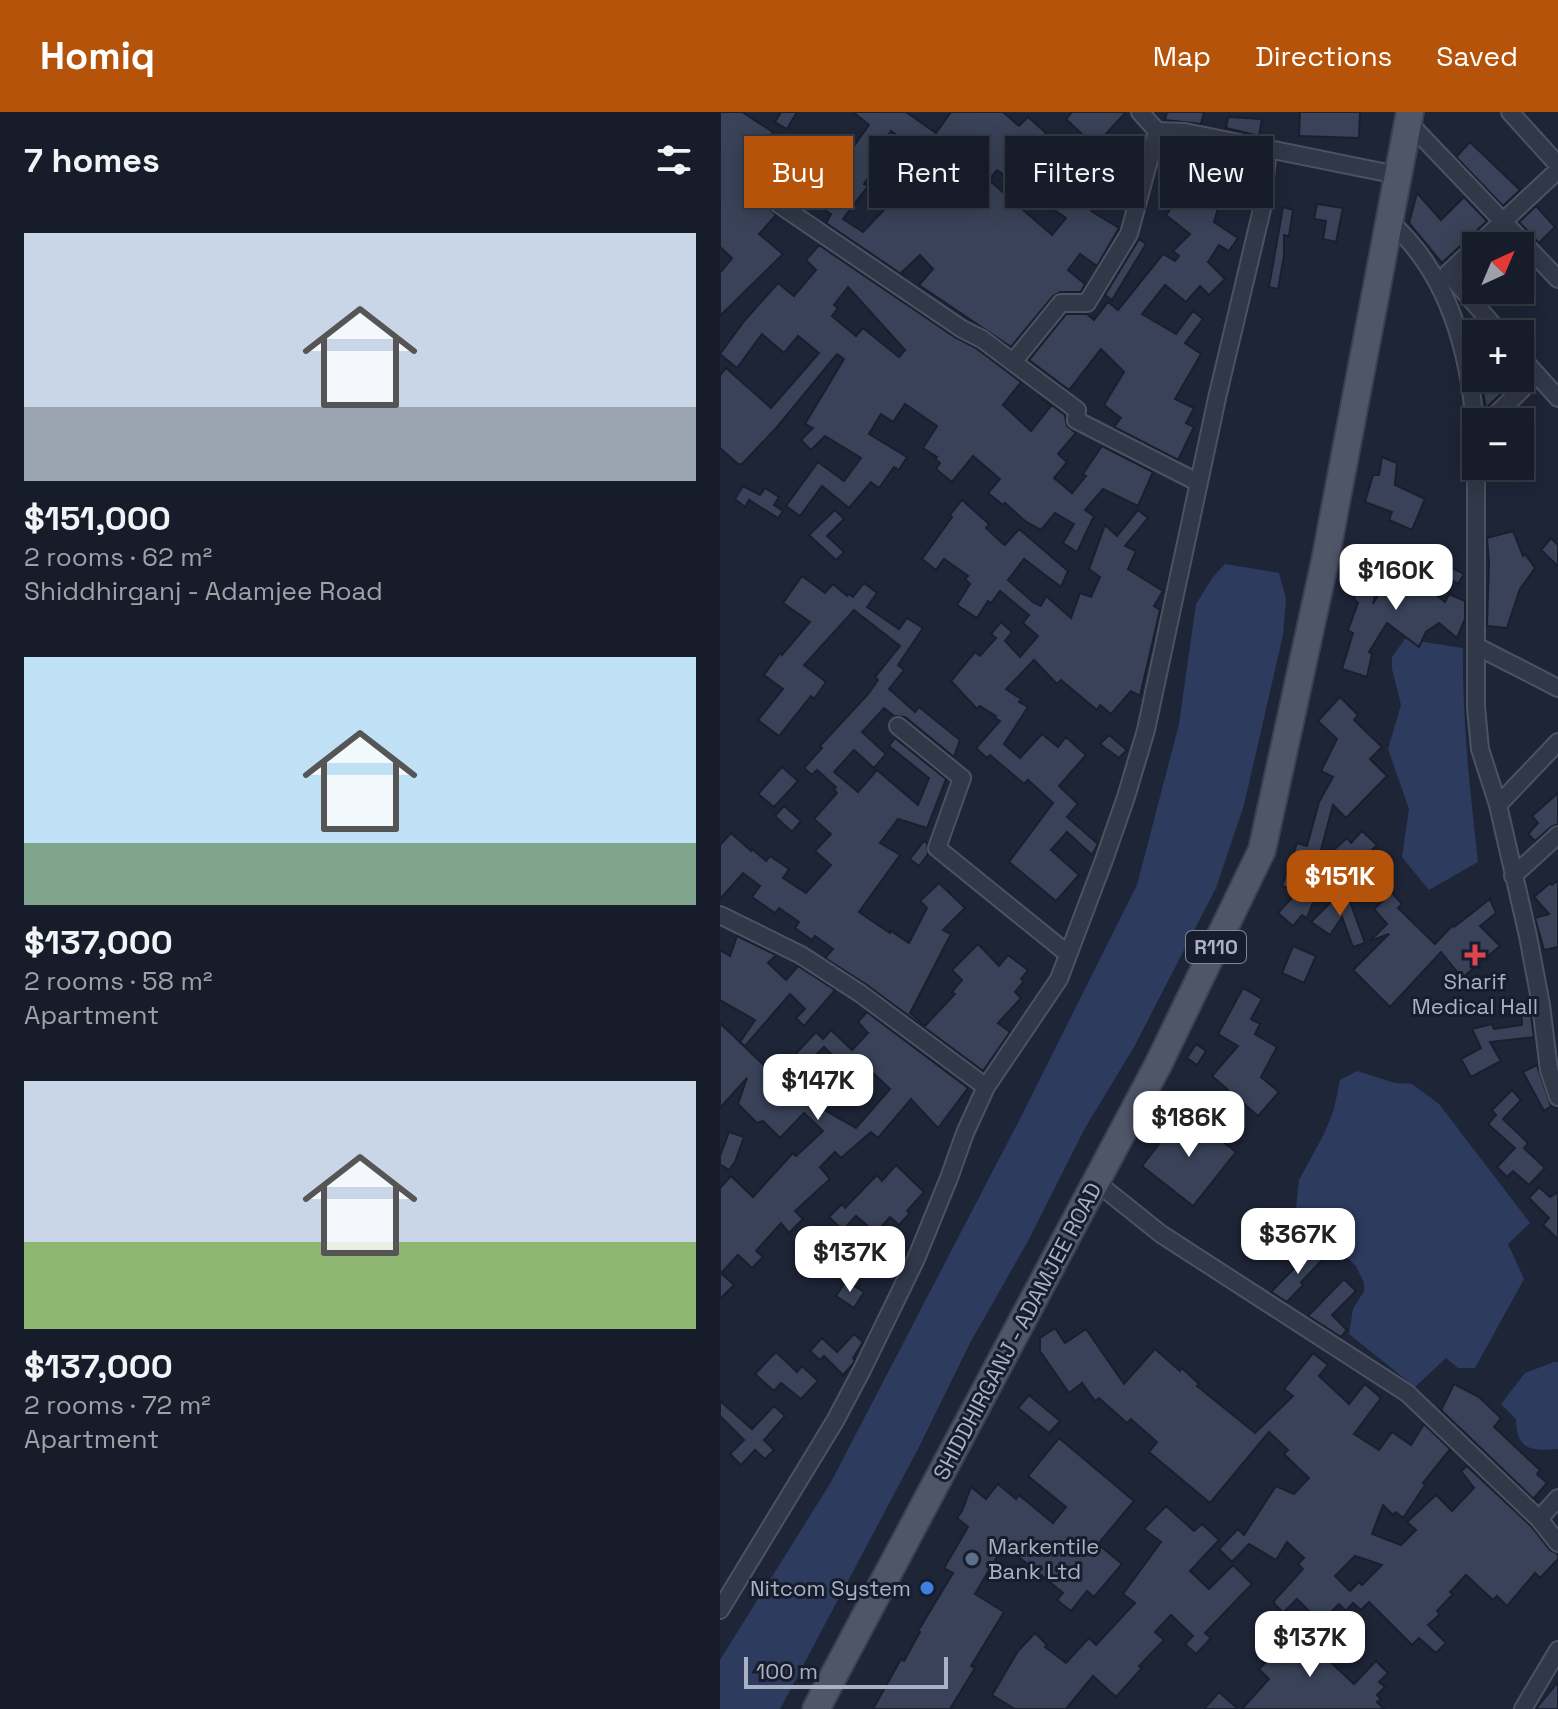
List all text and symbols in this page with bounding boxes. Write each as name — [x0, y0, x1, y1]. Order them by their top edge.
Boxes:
text: Homiq — [40, 32, 155, 80]
text: Map — [1153, 38, 1211, 74]
text: Directions — [1255, 38, 1392, 74]
text: Saved — [1436, 38, 1518, 74]
chip: Buy — [744, 136, 853, 208]
chip: Rent — [869, 136, 989, 208]
chip: Filters — [1005, 136, 1144, 208]
chip: New — [1160, 136, 1273, 208]
icon: filters — [652, 138, 696, 182]
text: 7 homes — [24, 139, 160, 182]
north arrow — [1462, 232, 1534, 304]
map controls — [1462, 232, 1534, 480]
icon: home — [288, 285, 432, 429]
button: + — [1462, 320, 1534, 392]
button: − — [1462, 408, 1534, 480]
text: $151,000 — [24, 497, 171, 540]
text: 2 rooms · 62 m² — [24, 540, 212, 574]
pin: $160K — [1340, 544, 1452, 612]
text: $160K — [1358, 553, 1434, 587]
text: Shiddhirganj - Adamjee Road — [24, 574, 383, 608]
icon: home — [288, 709, 432, 853]
pin: $151K — [1284, 850, 1396, 918]
text: $151K — [1305, 859, 1375, 893]
text: $137,000 — [24, 921, 173, 964]
road number: R110 — [1186, 931, 1246, 963]
marker: Sharif Medical Hall — [1466, 946, 1484, 964]
text: 2 rooms · 58 m² — [24, 964, 212, 998]
place label: Sharif Medical Hall — [1412, 967, 1538, 1020]
text: Apartment — [24, 998, 159, 1032]
pin: $147K — [762, 1054, 874, 1122]
text: $147K — [781, 1063, 855, 1097]
pin: $186K — [1133, 1091, 1245, 1159]
text: $186K — [1151, 1100, 1227, 1134]
icon: home — [288, 1133, 432, 1277]
street label: SHIDDHIRGANJ - ADAMJEE ROAD — [927, 1177, 1107, 1485]
pin: $367K — [1242, 1208, 1354, 1276]
text: $367K — [1259, 1217, 1337, 1251]
pin: $137K — [794, 1226, 906, 1294]
text: $137K — [813, 1235, 887, 1269]
text: $137,000 — [24, 1345, 173, 1388]
text: 2 rooms · 72 m² — [24, 1388, 211, 1422]
text: Apartment — [24, 1422, 159, 1456]
place label: Markentile Bank Ltd — [988, 1532, 1099, 1585]
marker: Markentile Bank Ltd — [963, 1550, 981, 1568]
place label: Nitcom System — [750, 1574, 911, 1602]
marker: Nitcom System — [918, 1579, 936, 1597]
pin: $137K — [1254, 1611, 1366, 1679]
text: $137K — [1273, 1620, 1347, 1654]
scale bar — [744, 1653, 948, 1689]
text: 100 m — [756, 1657, 818, 1685]

